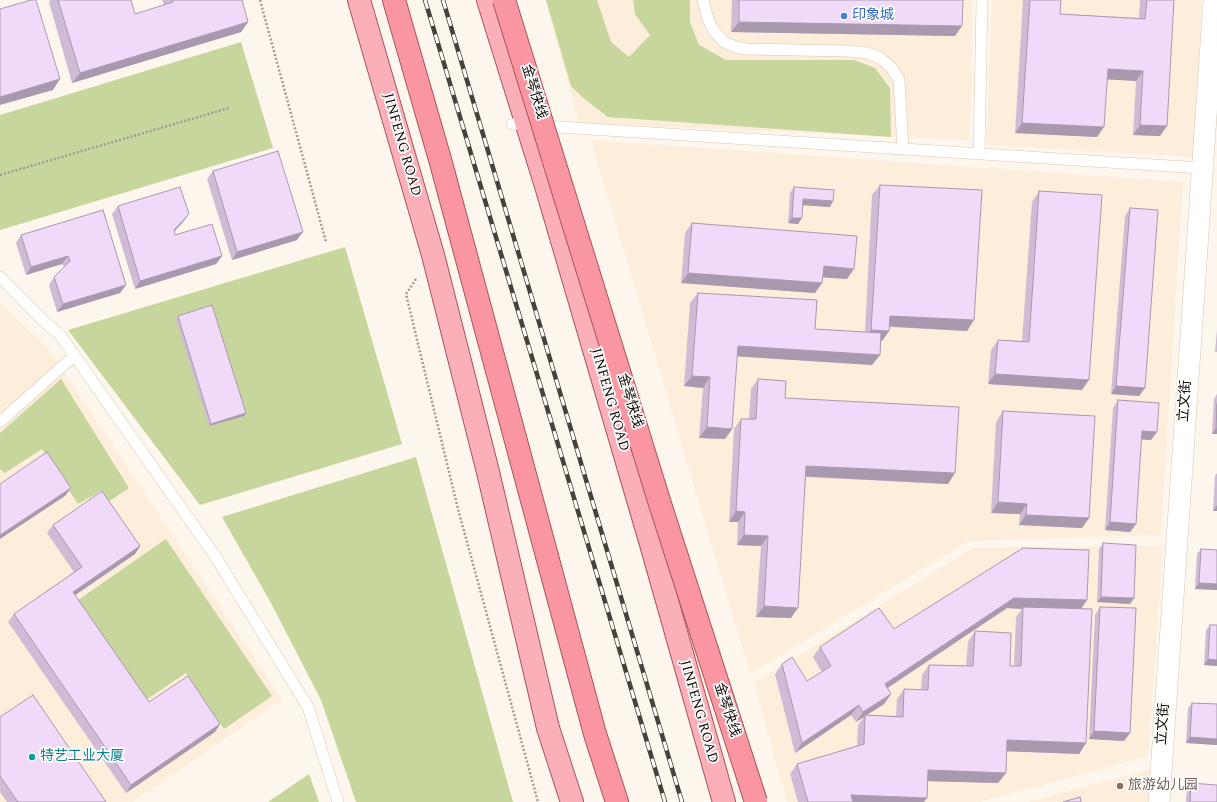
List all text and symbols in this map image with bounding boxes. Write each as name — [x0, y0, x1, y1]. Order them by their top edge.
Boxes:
place label: 印象城 — [852, 8, 894, 24]
marker: 印象城 — [839, 11, 849, 21]
street label: 金琴快线 — [517, 63, 549, 121]
street label: JINFENG ROAD — [378, 92, 424, 198]
street label: JINFENG ROAD — [586, 347, 632, 453]
street label: 金琴快线 — [613, 372, 645, 430]
street label: 立文街 — [1176, 379, 1196, 423]
street label: JINFENG ROAD — [675, 659, 721, 765]
street label: 金琴快线 — [709, 681, 743, 739]
street label: 立文街 — [1154, 702, 1174, 746]
place label: 特艺工业大厦 — [40, 749, 124, 765]
marker: 特艺工业大厦 — [27, 752, 37, 762]
place label: 旅游幼儿园 — [1128, 778, 1198, 794]
marker: 旅游幼儿园 — [1115, 781, 1125, 791]

